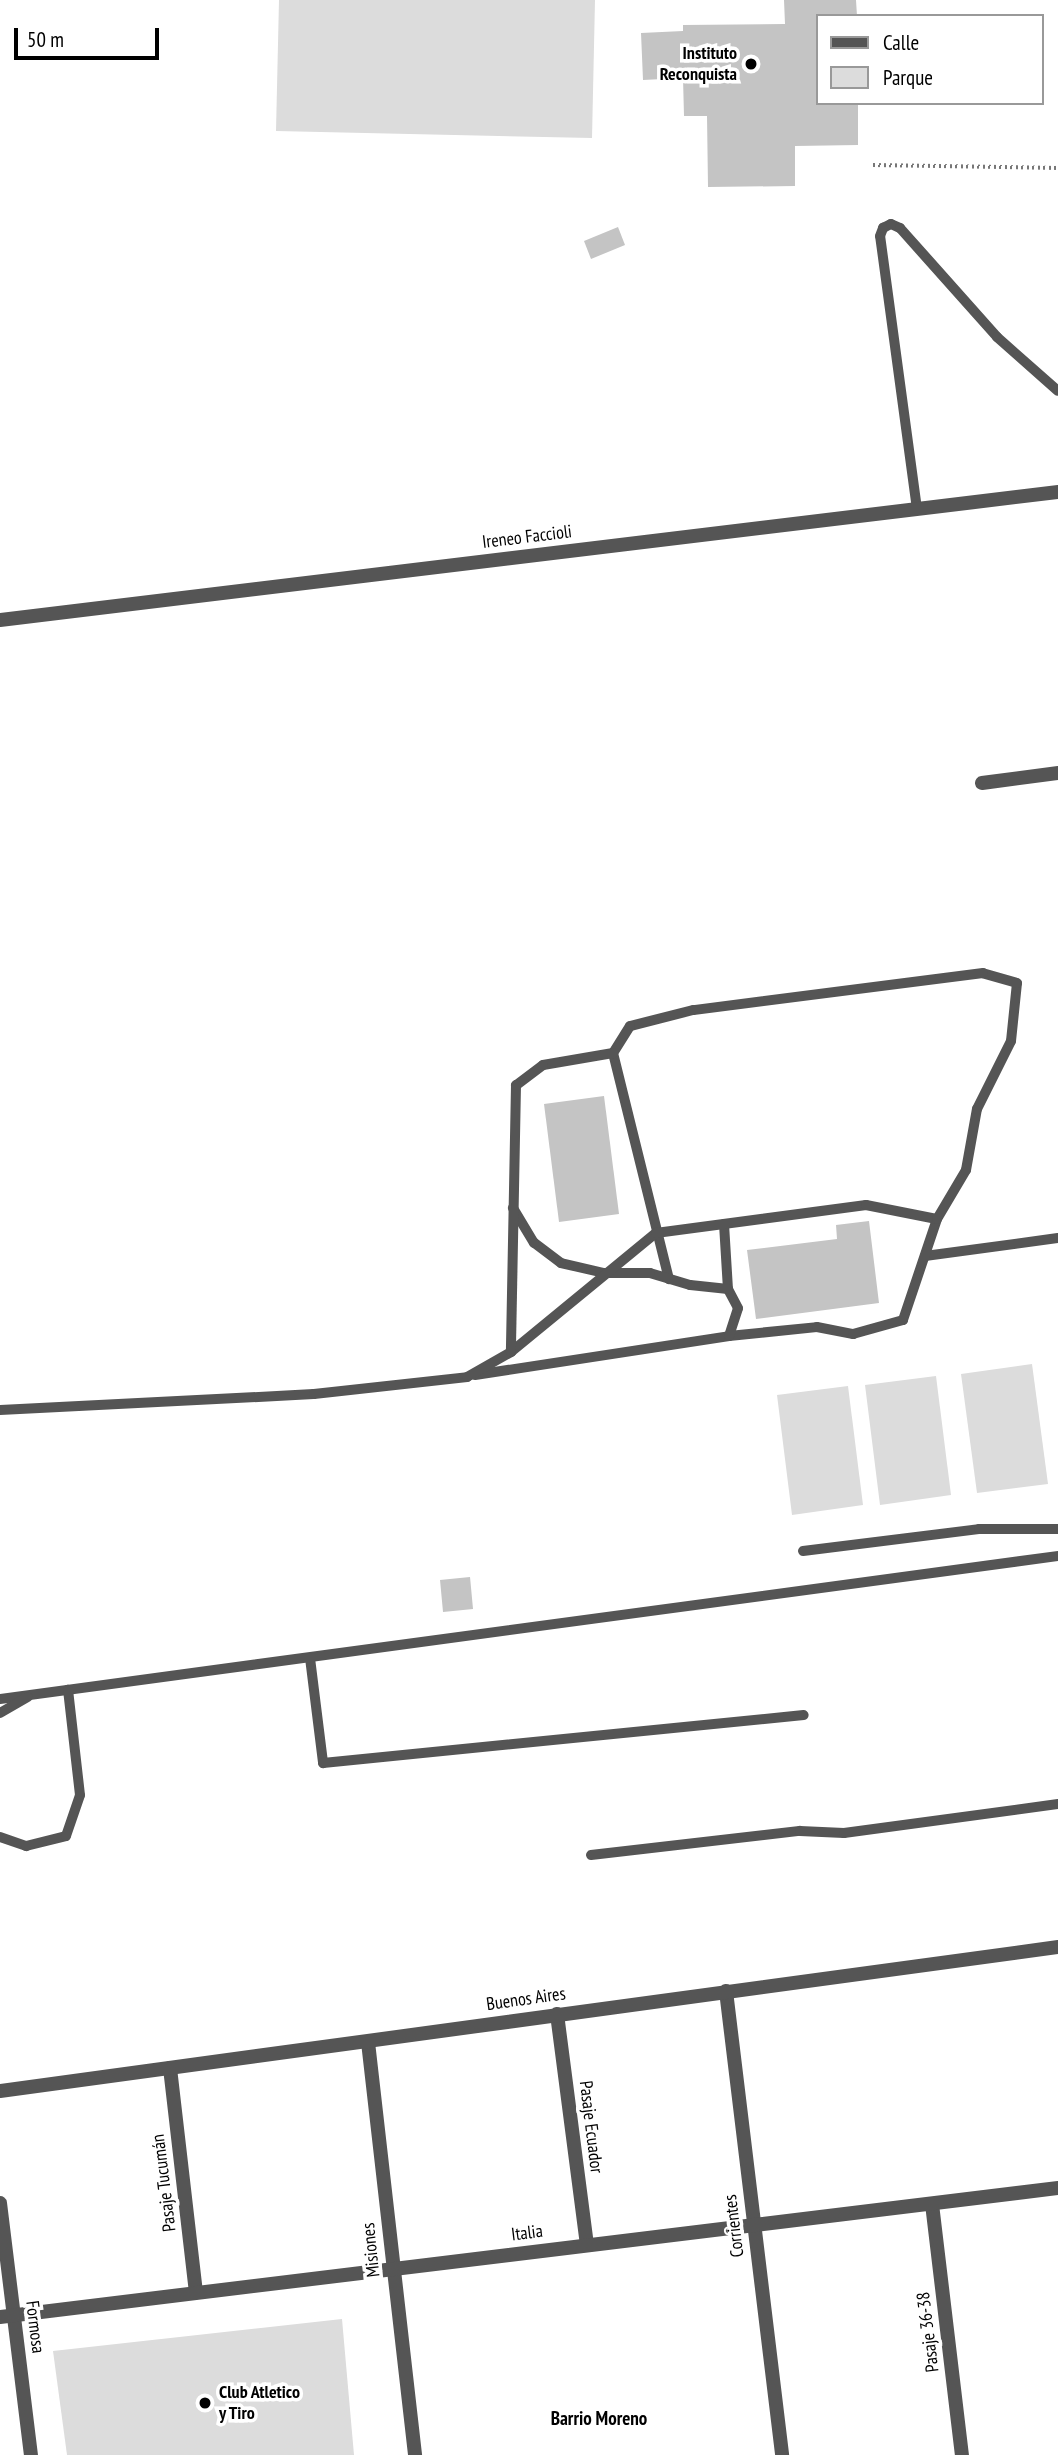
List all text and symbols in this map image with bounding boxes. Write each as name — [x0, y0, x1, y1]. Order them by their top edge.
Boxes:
scale bar — [18, 14, 163, 58]
legend — [816, 14, 1044, 105]
text: 50 m — [27, 26, 64, 53]
text: Calle — [883, 29, 919, 56]
place label: Instituto Reconquista — [660, 43, 737, 86]
marker: Instituto Reconquista — [743, 56, 759, 72]
text: Parque — [883, 64, 933, 91]
street label: Ireneo Faccioli — [481, 521, 573, 553]
street label: Buenos Aires — [485, 1983, 567, 2015]
street label: Pasaje Ecuador — [575, 2080, 607, 2174]
street label: Pasaje Tucumán — [147, 2133, 181, 2233]
street label: Corrientes — [719, 2193, 749, 2259]
street label: Italia — [510, 2220, 544, 2246]
street label: Misiones — [357, 2222, 385, 2278]
street label: Pasaje 36-38 — [912, 2291, 944, 2373]
street label: Formosa — [21, 2299, 49, 2355]
place label: Club Atletico y Tiro — [219, 2382, 301, 2424]
marker: Club Atletico y Tiro — [197, 2395, 213, 2411]
district label: Barrio Moreno — [551, 2408, 647, 2430]

